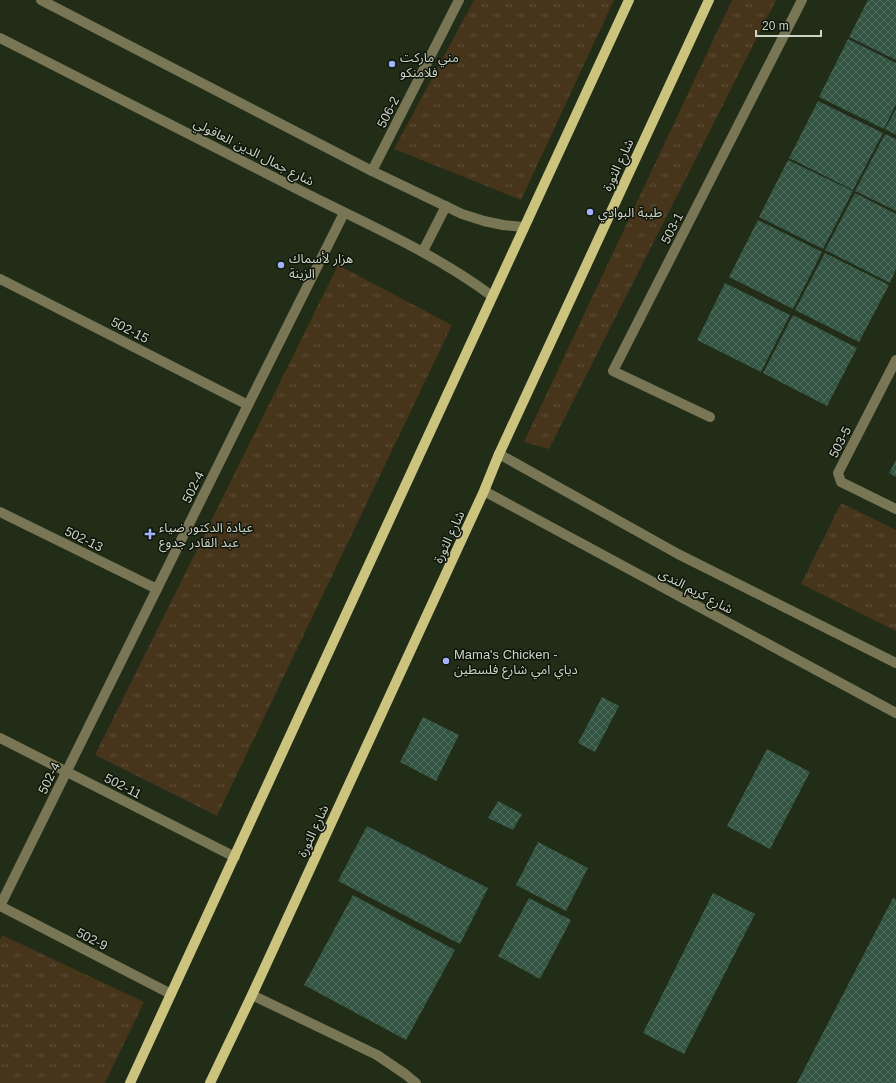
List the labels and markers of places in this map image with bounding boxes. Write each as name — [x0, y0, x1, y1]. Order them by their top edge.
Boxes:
place label: مني ماركت فلامنكو — [400, 50, 459, 80]
marker: مني ماركت فلامنكو — [387, 59, 397, 69]
place label: طيبة البوادي — [598, 205, 662, 223]
marker: طيبة البوادي — [585, 207, 595, 217]
place label: هزار لأسماك الزينة — [289, 251, 353, 281]
marker: هزار لأسماك الزينة — [276, 260, 286, 270]
place label: عيادة الدكتور ضياء عبد القادر جدوع — [159, 520, 254, 553]
marker: عيادة الدكتور ضياء عبد القادر جدوع — [144, 528, 156, 540]
place label: Mama's Chicken - دياي امي شارع فلسطين — [454, 647, 578, 680]
marker: Mama's Chicken - دياي امي شارع فلسطين — [441, 656, 451, 666]

